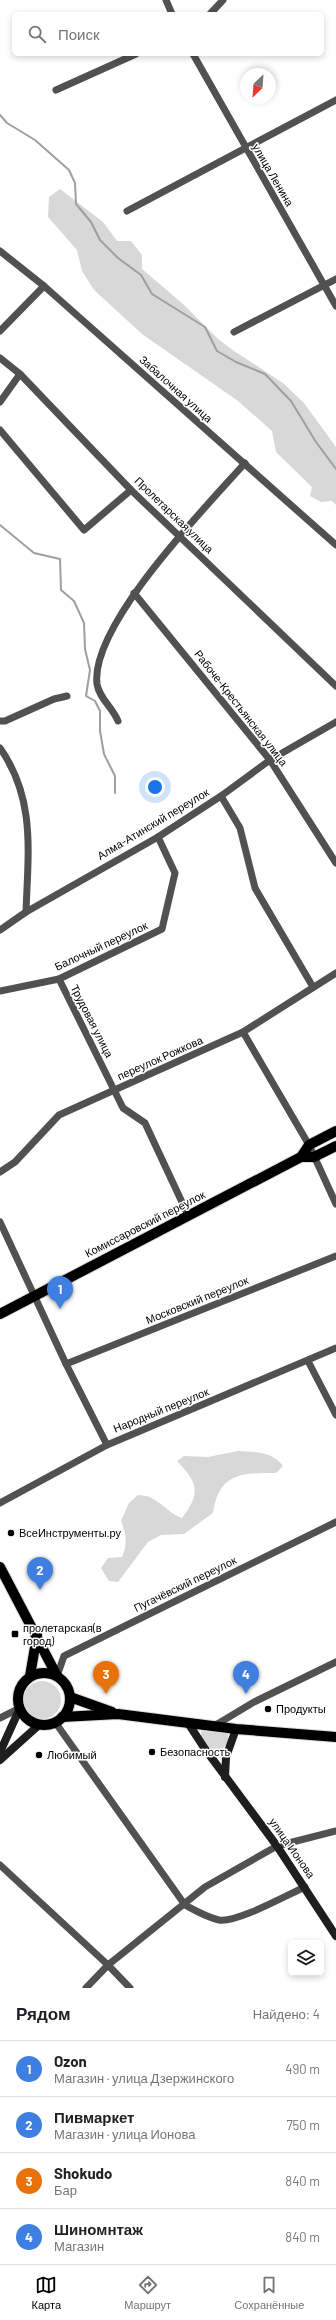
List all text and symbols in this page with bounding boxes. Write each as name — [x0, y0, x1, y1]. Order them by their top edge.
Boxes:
search box — [12, 12, 324, 56]
icon: search — [26, 23, 48, 45]
text: Поиск — [58, 25, 100, 43]
north arrow — [240, 68, 276, 104]
street label: улица Ленина — [250, 141, 297, 209]
street label: Забалочная улица — [137, 352, 216, 425]
street label: Пролетарская улица — [132, 474, 217, 556]
street label: Рабоче-Крестьянская улица — [192, 647, 291, 769]
your location — [145, 777, 165, 797]
street label: Алма-Атинский переулок — [95, 785, 211, 862]
street label: Балочный переулок — [52, 918, 149, 973]
street label: Трудовая улица — [68, 982, 117, 1060]
street label: переулок Рожкова — [115, 1032, 205, 1082]
street label: Комиссаровский переулок — [83, 1187, 207, 1260]
street label: Московский переулок — [144, 1273, 250, 1326]
pin: 1 — [47, 1276, 73, 1309]
street label: Народный переулок — [111, 1384, 211, 1435]
place label: ВсеИнструменты.ру — [19, 1526, 122, 1539]
marker: ВсеИнструменты.ру — [6, 1528, 16, 1538]
street label: Пугачёвский переулок — [131, 1553, 238, 1614]
pin: 2 — [27, 1557, 53, 1590]
place label: пролетарская(в город) — [23, 1621, 102, 1647]
marker: пролетарская(в город) — [10, 1629, 20, 1639]
pin: 3 — [93, 1661, 119, 1694]
pin: 4 — [233, 1661, 259, 1694]
place label: Продукты — [276, 1702, 326, 1715]
marker: Продукты — [263, 1704, 273, 1714]
place label: Безопасность — [160, 1745, 230, 1758]
marker: Безопасность — [147, 1747, 157, 1757]
place label: Любимый — [47, 1748, 97, 1761]
marker: Любимый — [34, 1750, 44, 1760]
street label: улица Ионова — [267, 1815, 318, 1881]
map controls — [288, 1940, 324, 1976]
button: layers — [288, 1940, 324, 1976]
text: Рядом — [16, 2003, 71, 2023]
text: Найдено: 4 — [253, 2006, 320, 2022]
text: Ozon — [54, 2052, 87, 2070]
text: 1 — [27, 2061, 31, 2077]
text: 490 m — [285, 2061, 320, 2077]
text: Магазин · улица Дзержинского — [54, 2070, 234, 2086]
text: Пивмаркет — [54, 2108, 134, 2126]
text: 2 — [25, 2117, 33, 2133]
text: 750 m — [286, 2117, 320, 2133]
text: Магазин · улица Ионова — [54, 2126, 195, 2142]
text: Shokudo — [54, 2164, 112, 2182]
text: 3 — [25, 2173, 33, 2189]
text: 840 m — [285, 2173, 320, 2189]
text: Бар — [54, 2182, 77, 2198]
text: Шиномнтаж — [54, 2220, 143, 2238]
text: 4 — [25, 2229, 33, 2245]
text: 840 m — [285, 2229, 320, 2245]
text: Магазин — [54, 2238, 104, 2254]
tab: Карта — [32, 2274, 61, 2311]
tab: Маршрут — [124, 2274, 171, 2311]
tab: Сохранённые — [234, 2274, 304, 2311]

